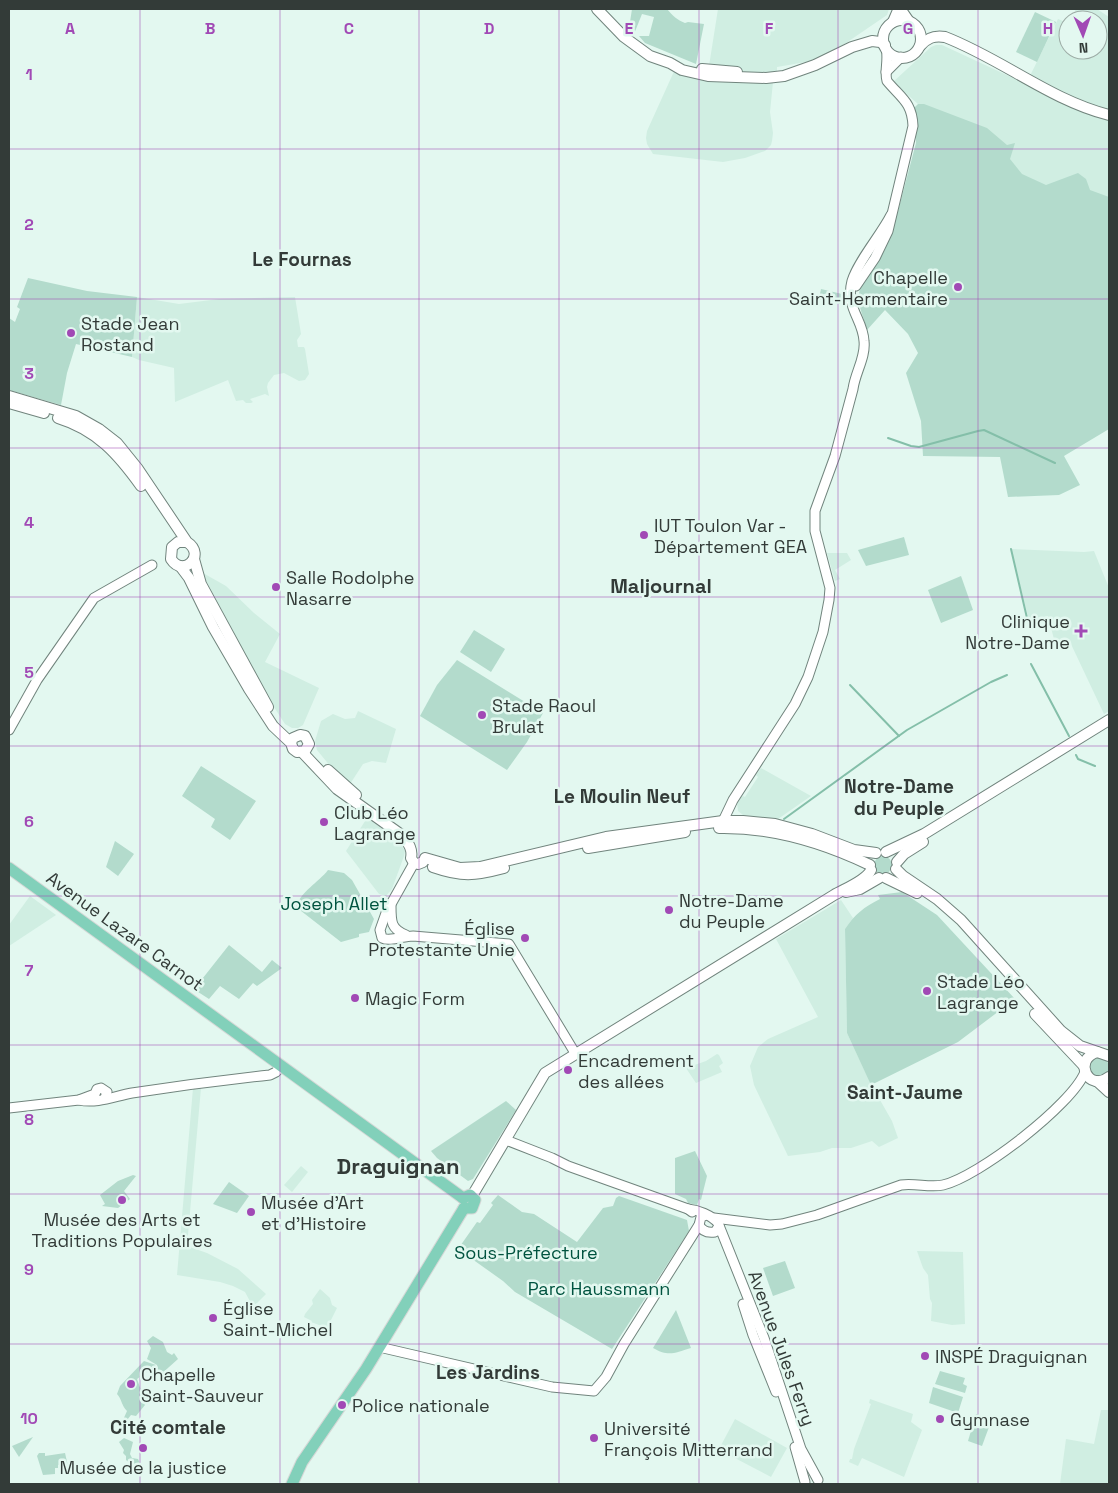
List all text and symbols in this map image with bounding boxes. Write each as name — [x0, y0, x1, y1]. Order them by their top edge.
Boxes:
north arrow — [1058, 10, 1108, 60]
text: A — [65, 18, 75, 39]
text: B — [205, 18, 215, 39]
text: C — [344, 18, 354, 39]
text: D — [484, 18, 494, 39]
text: E — [625, 18, 634, 39]
text: F — [765, 18, 774, 39]
text: G — [903, 18, 913, 39]
text: H — [1043, 18, 1053, 39]
text: N — [1078, 39, 1088, 57]
text: 1 — [25, 64, 33, 85]
text: 2 — [24, 214, 34, 235]
district label: Le Fournas — [252, 247, 352, 272]
place label: Chapelle Saint-Hermentaire — [789, 266, 948, 310]
marker: Chapelle Saint-Hermentaire — [952, 281, 964, 293]
place label: Stade Jean Rostand — [81, 312, 180, 356]
marker: Stade Jean Rostand — [65, 327, 77, 339]
text: 3 — [24, 363, 34, 384]
text: 4 — [24, 512, 34, 533]
place label: IUT Toulon Var - Département GEA — [654, 514, 807, 558]
marker: IUT Toulon Var - Département GEA — [638, 529, 650, 541]
place label: Salle Rodolphe Nasarre — [286, 566, 414, 610]
district label: Maljournal — [610, 573, 712, 599]
marker: Salle Rodolphe Nasarre — [270, 581, 282, 593]
place label: Clinique Notre-Dame — [965, 610, 1070, 654]
marker: Clinique Notre-Dame — [1074, 624, 1088, 638]
text: 5 — [24, 662, 34, 683]
place label: Stade Raoul Brulat — [492, 694, 596, 738]
marker: Stade Raoul Brulat — [476, 709, 488, 721]
district label: Notre-Dame du Peuple — [844, 774, 954, 821]
district label: Le Moulin Neuf — [554, 784, 690, 809]
place label: Club Léo Lagrange — [334, 801, 416, 845]
text: 6 — [24, 811, 34, 832]
marker: Club Léo Lagrange — [318, 816, 330, 828]
street label: Avenue Lazare Carnot — [42, 866, 208, 996]
place label: Notre-Dame du Peuple — [679, 889, 784, 933]
park label: Joseph Allet — [280, 892, 388, 915]
marker: Notre-Dame du Peuple — [663, 904, 675, 916]
place label: Église Protestante Unie — [368, 917, 515, 961]
marker: Église Protestante Unie — [519, 932, 531, 944]
text: 7 — [25, 960, 34, 981]
place label: Stade Léo Lagrange — [937, 970, 1025, 1014]
marker: Stade Léo Lagrange — [921, 985, 933, 997]
place label: Magic Form — [365, 987, 465, 1010]
marker: Magic Form — [349, 992, 361, 1004]
place label: Encadrement des allées — [578, 1049, 694, 1093]
marker: Encadrement des allées — [562, 1064, 574, 1076]
district label: Saint-Jaume — [847, 1080, 963, 1105]
text: 8 — [24, 1109, 34, 1130]
district label: Draguignan — [337, 1152, 459, 1180]
place label: Musée d'Art et d'Histoire — [261, 1191, 366, 1235]
marker: Musée des Arts et Traditions Populaires — [116, 1194, 128, 1206]
marker: Musée d'Art et d'Histoire — [245, 1206, 257, 1218]
place label: Musée des Arts et Traditions Populaires — [32, 1208, 212, 1252]
park label: Sous-Préfecture — [454, 1241, 598, 1264]
text: 9 — [24, 1259, 34, 1280]
street label: Avenue Jules Ferry — [743, 1267, 821, 1429]
park label: Parc Haussmann — [528, 1277, 670, 1300]
place label: Église Saint-Michel — [223, 1297, 333, 1341]
marker: Église Saint-Michel — [207, 1312, 219, 1324]
place label: INSPÉ Draguignan — [935, 1345, 1087, 1368]
marker: INSPÉ Draguignan — [919, 1350, 931, 1362]
district label: Les Jardins — [436, 1360, 540, 1385]
place label: Chapelle Saint-Sauveur — [141, 1363, 264, 1407]
marker: Chapelle Saint-Sauveur — [125, 1378, 137, 1390]
place label: Police nationale — [352, 1394, 490, 1417]
marker: Police nationale — [336, 1399, 348, 1411]
text: 10 — [20, 1408, 38, 1429]
place label: Gymnase — [950, 1408, 1030, 1431]
marker: Gymnase — [934, 1413, 946, 1425]
district label: Cité comtale — [110, 1415, 226, 1440]
place label: Université François Mitterrand — [604, 1417, 773, 1461]
marker: Université François Mitterrand — [588, 1432, 600, 1444]
marker: Musée de la justice — [137, 1442, 149, 1454]
place label: Musée de la justice — [59, 1456, 227, 1479]

